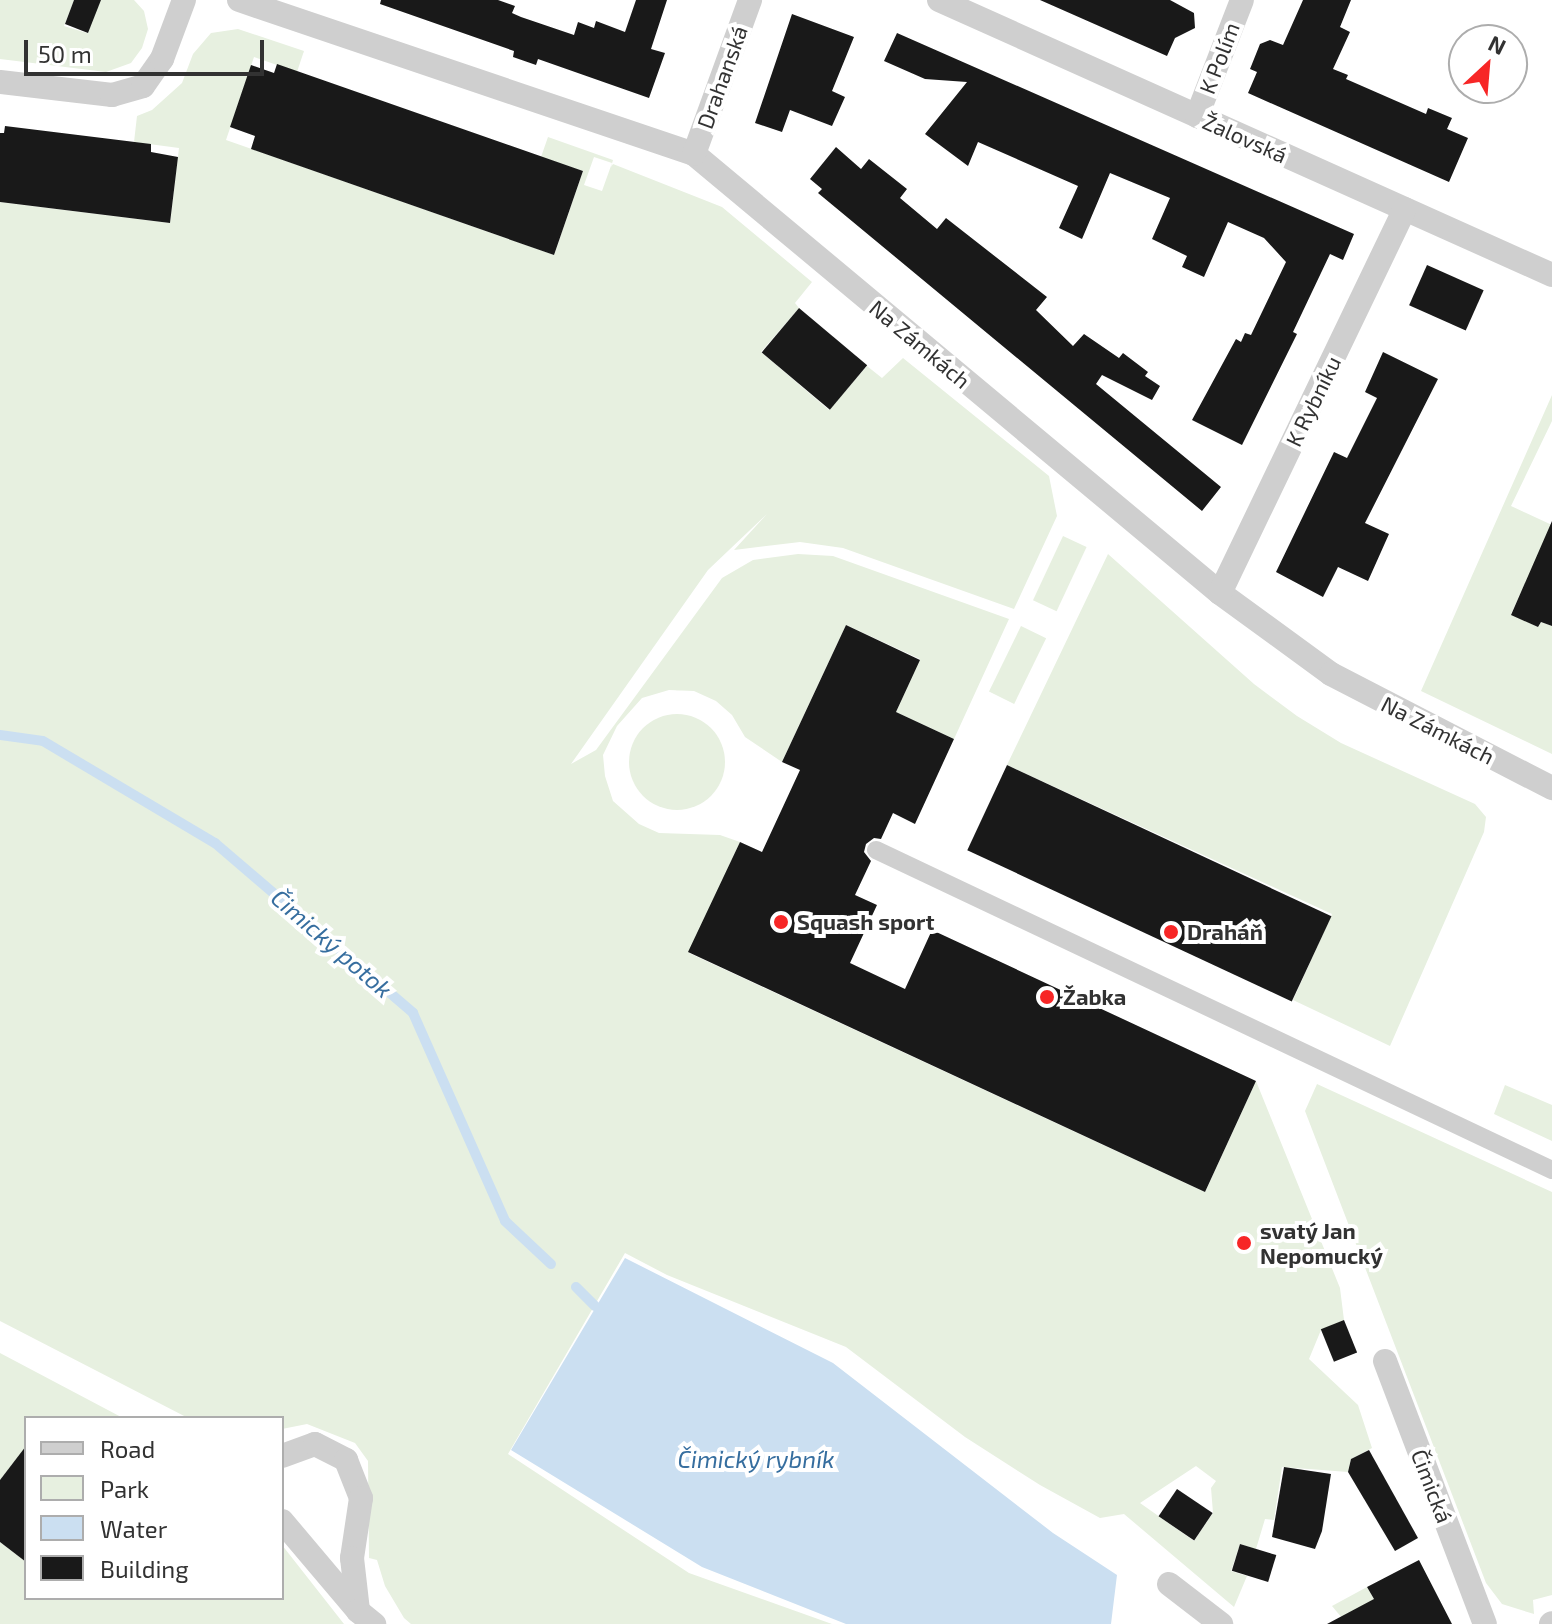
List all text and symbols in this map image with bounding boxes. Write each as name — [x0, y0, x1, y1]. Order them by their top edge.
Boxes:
street label: K Polím — [1193, 18, 1245, 98]
street label: Drahanská — [691, 22, 753, 132]
scale bar — [28, 24, 268, 74]
north arrow — [1448, 24, 1528, 104]
text: N — [1485, 29, 1510, 59]
text: 50 m — [38, 39, 92, 68]
street label: Žalovská — [1199, 108, 1291, 168]
street label: Na Zámkách — [864, 294, 976, 394]
street label: K Rybníku — [1280, 351, 1346, 451]
street label: Na Zámkách — [1377, 690, 1499, 770]
water label: Čimický potok — [266, 883, 398, 1003]
place label: Squash sport — [797, 909, 934, 935]
marker: Squash sport — [772, 913, 790, 931]
place label: Draháň — [1187, 919, 1263, 945]
marker: Draháň — [1162, 923, 1180, 941]
place label: Žabka — [1063, 984, 1126, 1010]
marker: Žabka — [1038, 988, 1056, 1006]
place label: svatý Jan Nepomucký — [1260, 1217, 1383, 1268]
marker: svatý Jan Nepomucký — [1235, 1234, 1253, 1252]
legend — [24, 1416, 284, 1600]
text: Road — [100, 1434, 155, 1463]
water label: Čimický rybník — [677, 1445, 835, 1473]
street label: Čimická — [1406, 1445, 1458, 1527]
text: Park — [100, 1474, 149, 1503]
text: Water — [100, 1514, 167, 1543]
text: Building — [100, 1554, 189, 1583]

